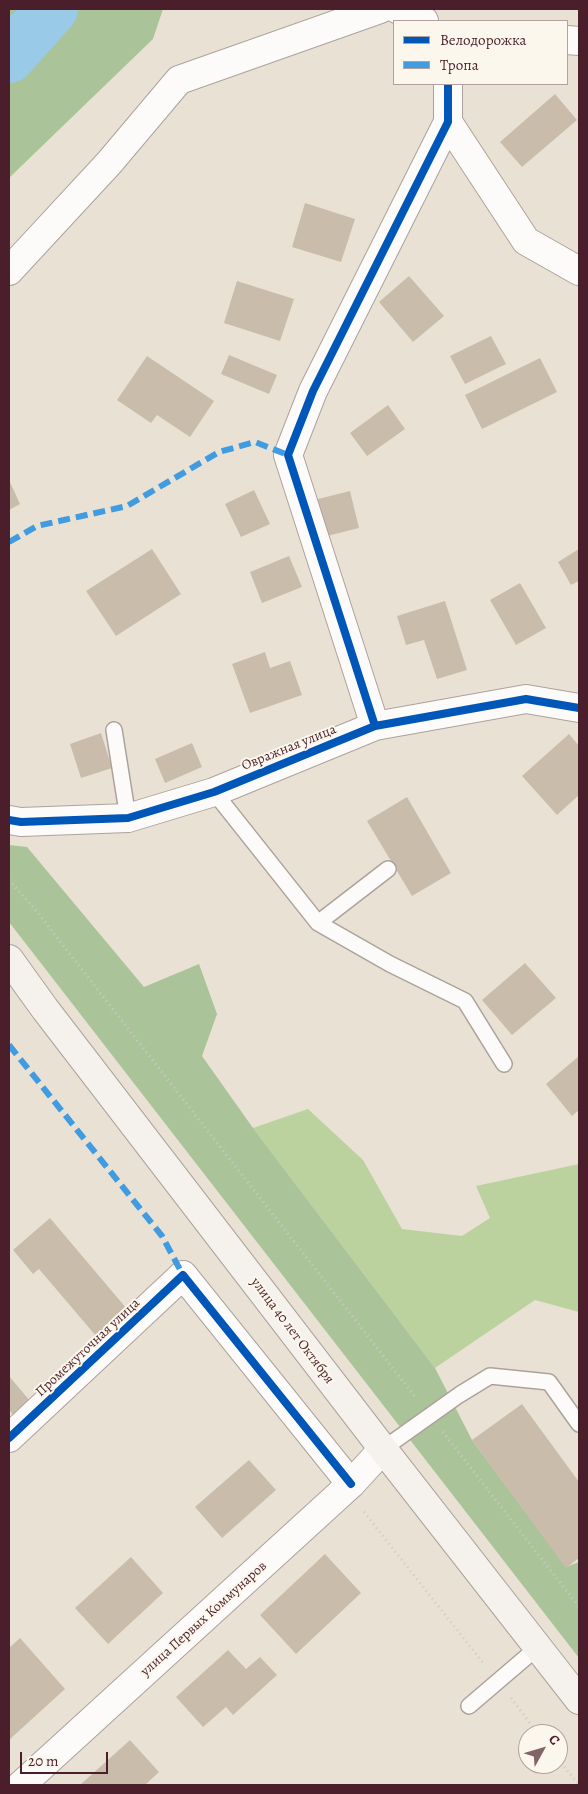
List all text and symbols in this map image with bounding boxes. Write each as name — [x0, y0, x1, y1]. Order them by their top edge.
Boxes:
legend — [393, 20, 568, 85]
text: Велодорожка — [440, 30, 527, 50]
text: Тропа — [440, 55, 479, 75]
street label: Овражная улица — [239, 721, 339, 775]
street label: улица 40 лет Октября — [247, 1275, 337, 1387]
street label: Промежуточная улица — [32, 1295, 144, 1401]
street label: улица Первых Коммунаров — [137, 1558, 271, 1680]
north arrow — [518, 1724, 568, 1774]
text: С — [544, 1731, 564, 1749]
scale bar — [22, 1742, 110, 1774]
text: 20 m — [28, 1751, 59, 1771]

